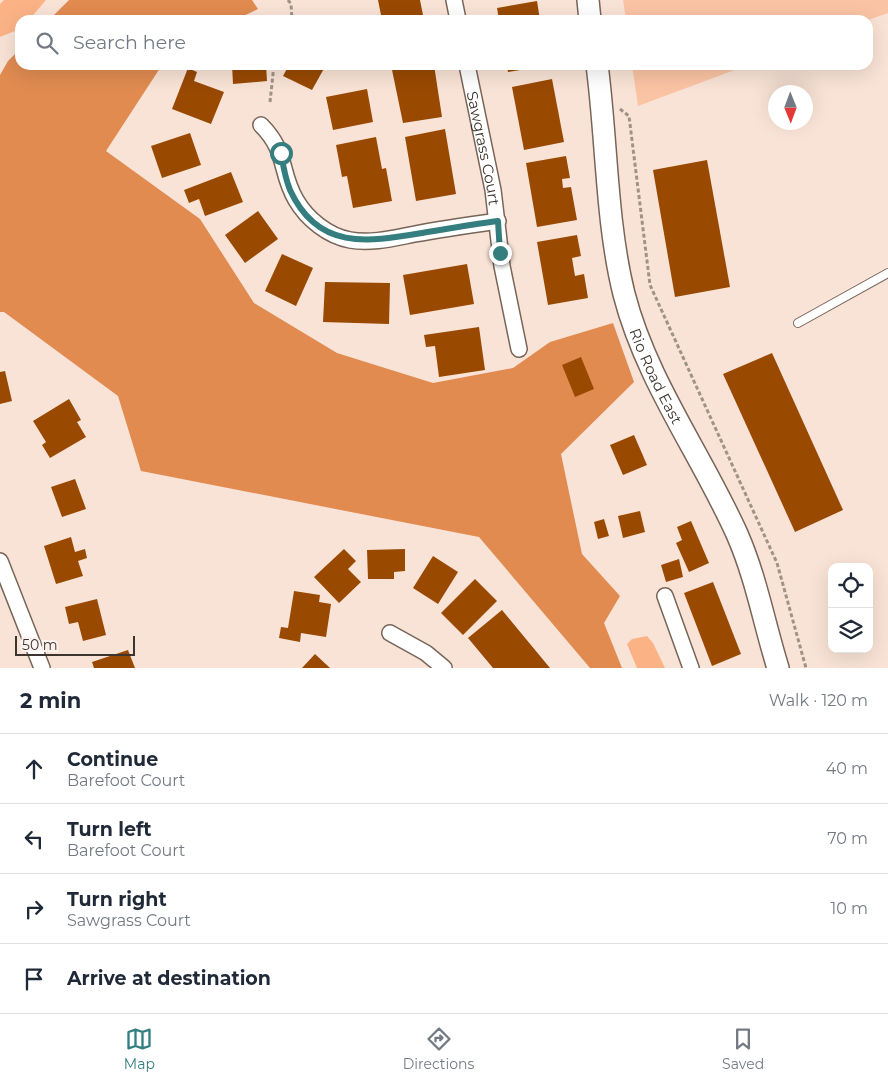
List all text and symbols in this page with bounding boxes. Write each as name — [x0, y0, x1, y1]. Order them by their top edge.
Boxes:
search box — [15, 15, 873, 70]
icon: search — [33, 29, 61, 57]
text: Search here — [73, 31, 186, 54]
north arrow — [768, 85, 813, 130]
street label: Sawgrass Court — [463, 89, 504, 206]
route start — [270, 142, 293, 165]
route end — [489, 242, 512, 265]
street label: Rio Road East — [626, 325, 687, 427]
map controls — [828, 563, 873, 653]
button: locate — [828, 563, 873, 608]
button: layers — [828, 608, 873, 653]
scale bar — [15, 633, 135, 656]
text: 50 m — [22, 636, 58, 654]
text: 2 min — [20, 688, 81, 713]
text: Walk · 120 m — [769, 691, 868, 710]
text: Continue — [67, 748, 158, 771]
icon: ahead — [20, 755, 48, 783]
text: 40 m — [826, 759, 868, 778]
text: Barefoot Court — [67, 771, 185, 790]
text: Turn left — [67, 818, 152, 841]
icon: left — [20, 825, 48, 853]
text: 70 m — [827, 829, 868, 848]
text: Barefoot Court — [67, 841, 185, 860]
text: Turn right — [67, 888, 167, 911]
icon: right — [20, 895, 48, 923]
text: 10 m — [830, 899, 868, 918]
text: Sawgrass Court — [67, 911, 191, 930]
icon: arrive — [20, 965, 48, 993]
text: Arrive at destination — [67, 967, 271, 990]
tab: Map — [124, 1025, 155, 1073]
tab: Directions — [403, 1025, 474, 1073]
tab: Saved — [722, 1025, 764, 1073]

